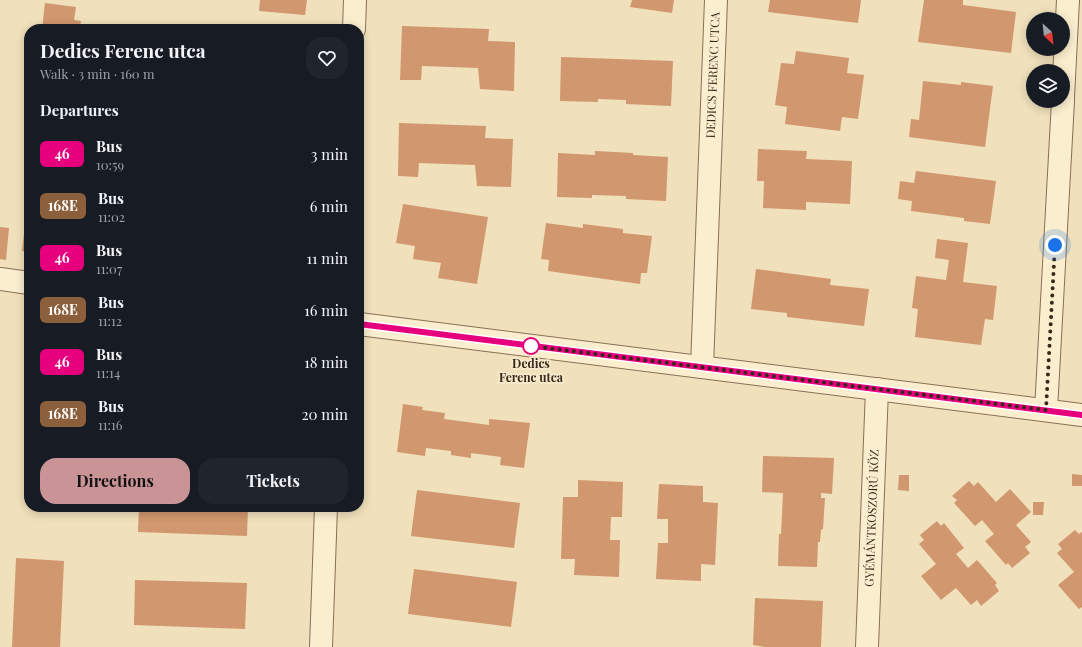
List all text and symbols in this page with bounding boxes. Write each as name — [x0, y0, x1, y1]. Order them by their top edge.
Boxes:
street label: DEDICS FERENC UTCA — [702, 11, 723, 139]
north arrow — [1026, 12, 1070, 56]
map controls — [1026, 12, 1070, 108]
text: Dedics Ferenc utca — [40, 37, 206, 63]
button: heart — [306, 37, 348, 79]
button: layers — [1026, 64, 1070, 108]
text: Walk · 3 min · 160 m — [40, 65, 154, 82]
text: Departures — [40, 100, 119, 120]
text: Bus — [96, 136, 122, 156]
text: 46 — [54, 144, 70, 163]
text: 3 min — [311, 144, 348, 164]
text: 10:59 — [96, 156, 124, 173]
text: Bus — [98, 188, 124, 208]
text: 168E — [48, 196, 78, 215]
text: 6 min — [310, 196, 348, 216]
text: 11:02 — [98, 208, 125, 225]
your location — [1045, 235, 1065, 255]
text: Bus — [96, 240, 122, 260]
text: 46 — [54, 248, 70, 267]
text: 11 min — [306, 248, 348, 268]
text: 11:07 — [96, 260, 122, 277]
text: Bus — [98, 292, 124, 312]
text: 168E — [48, 300, 78, 319]
text: 16 min — [304, 300, 348, 320]
text: 11:12 — [98, 312, 122, 329]
marker: Dedics Ferenc utca — [522, 337, 540, 355]
text: Bus — [96, 344, 122, 364]
text: 46 — [54, 352, 70, 371]
text: 18 min — [304, 352, 348, 372]
place label: Dedics Ferenc utca — [499, 355, 564, 385]
text: 11:14 — [96, 364, 120, 381]
text: Bus — [98, 396, 124, 416]
text: 168E — [48, 404, 78, 423]
text: 20 min — [301, 404, 348, 424]
text: 11:16 — [98, 416, 123, 433]
street label: GYÉMÁNTKOSZORÚ KÖZ — [860, 449, 882, 587]
button: Directions — [40, 458, 190, 504]
button: Tickets — [198, 458, 348, 504]

